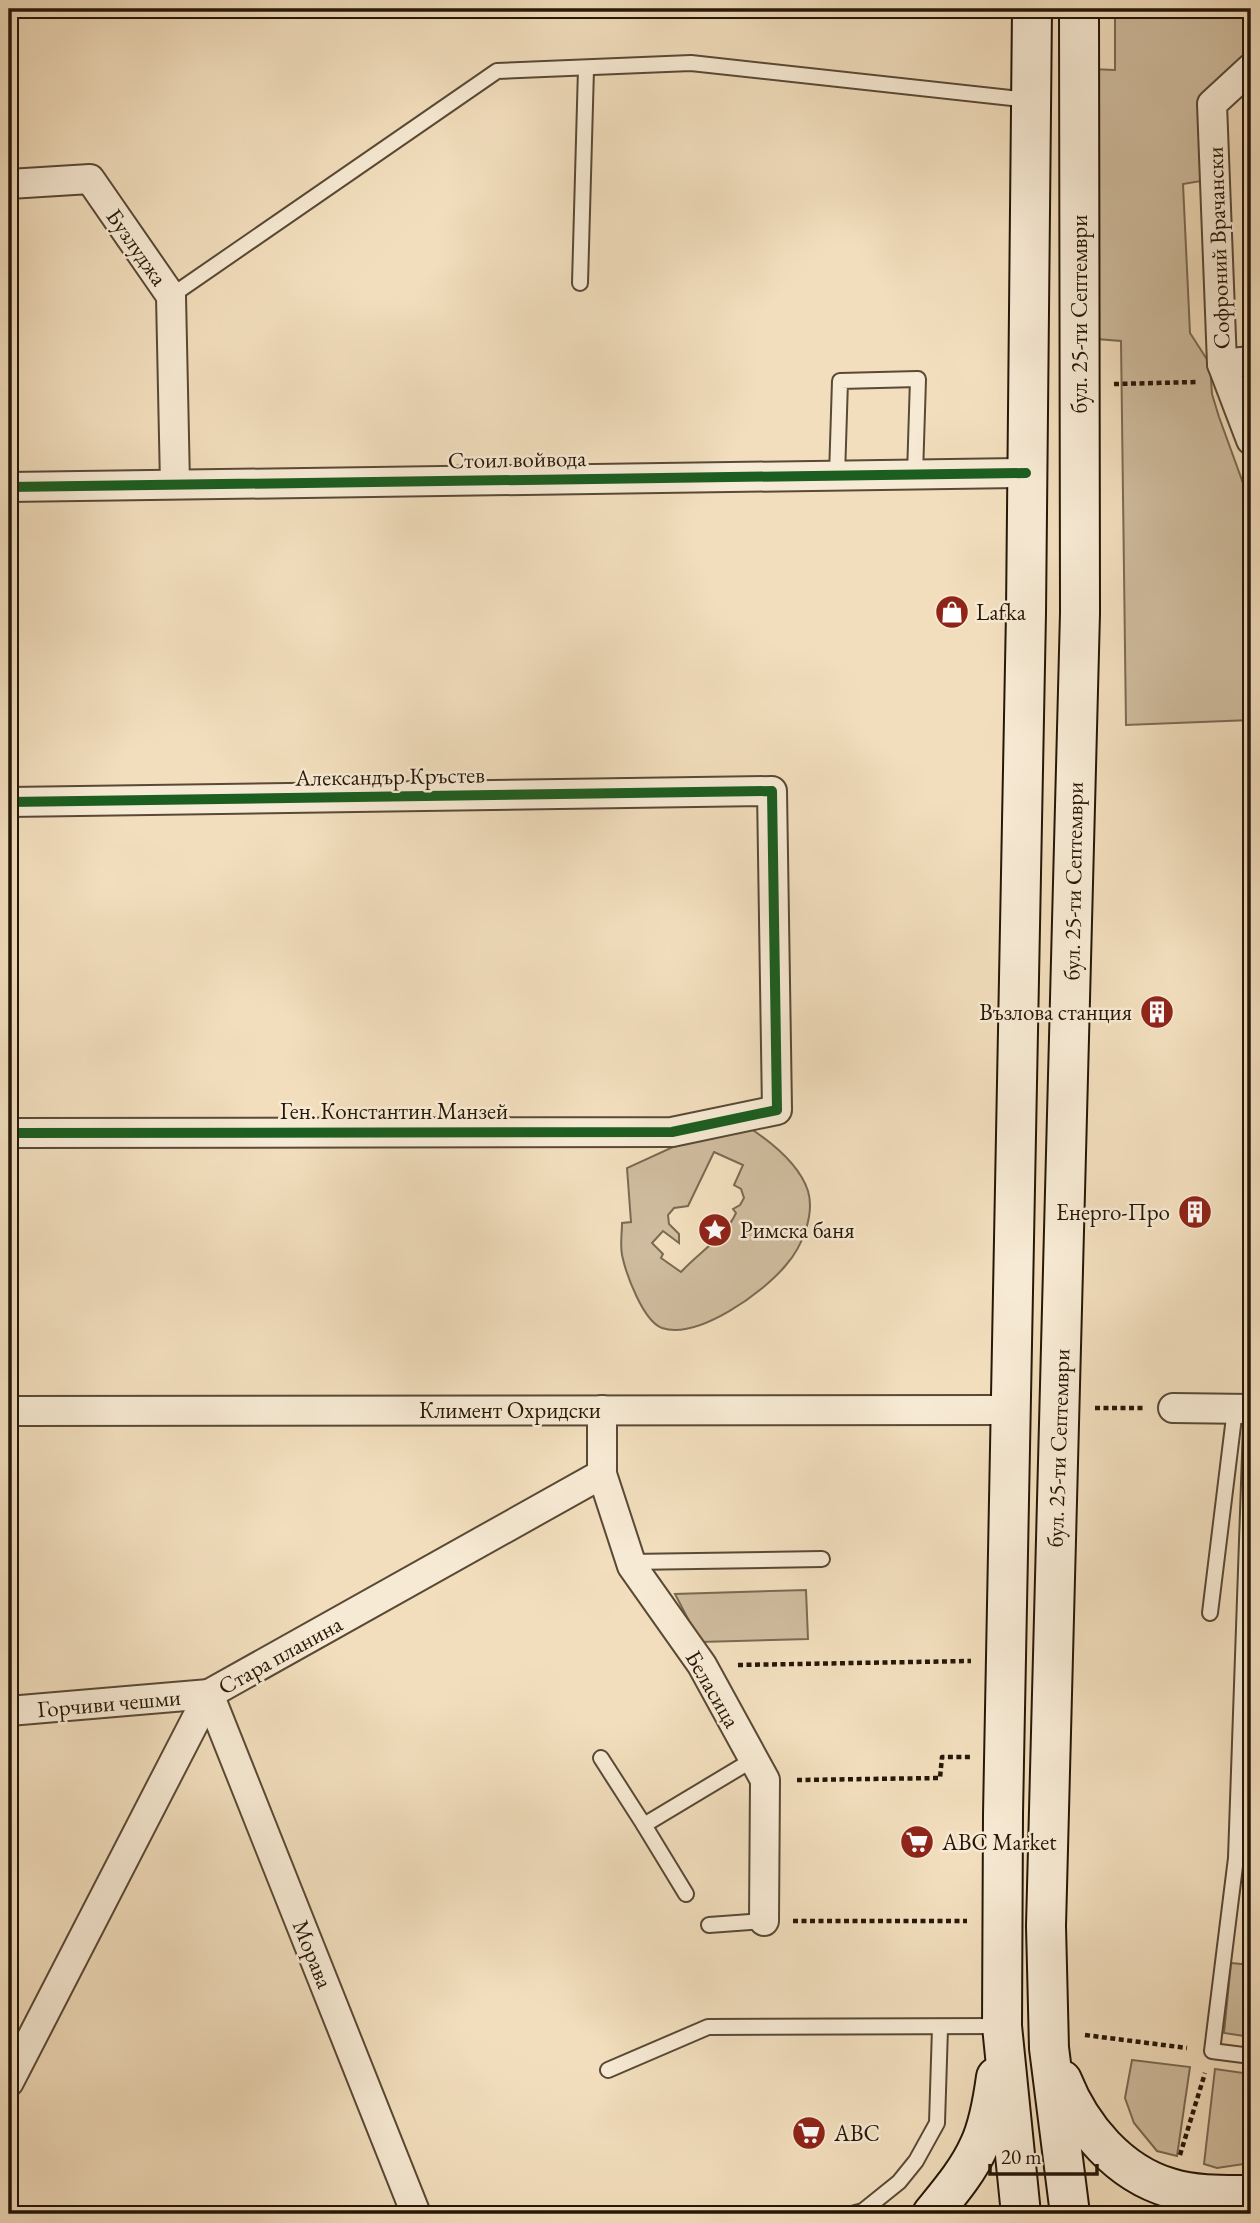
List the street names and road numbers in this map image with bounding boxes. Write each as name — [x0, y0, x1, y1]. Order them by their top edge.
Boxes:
street label: Софроний Врачански — [1199, 146, 1237, 350]
street label: Бузлуджа — [100, 202, 175, 292]
street label: бул. 25-ти Септември — [1064, 215, 1094, 413]
street label: Стоил войвода — [448, 443, 587, 475]
street label: Александър Кръстев — [294, 759, 485, 793]
street label: бул. 25-ти Септември — [1056, 781, 1090, 981]
street label: Ген. Константин Манзей — [280, 1096, 508, 1126]
street label: бул. 25-ти Септември — [1040, 1348, 1076, 1548]
street label: Климент Охридски — [419, 1395, 601, 1425]
street label: Стара планина — [213, 1608, 348, 1701]
street label: Беласица — [679, 1645, 748, 1734]
street label: Горчиви чешми — [36, 1682, 182, 1724]
street label: Морава — [286, 1915, 341, 1993]

